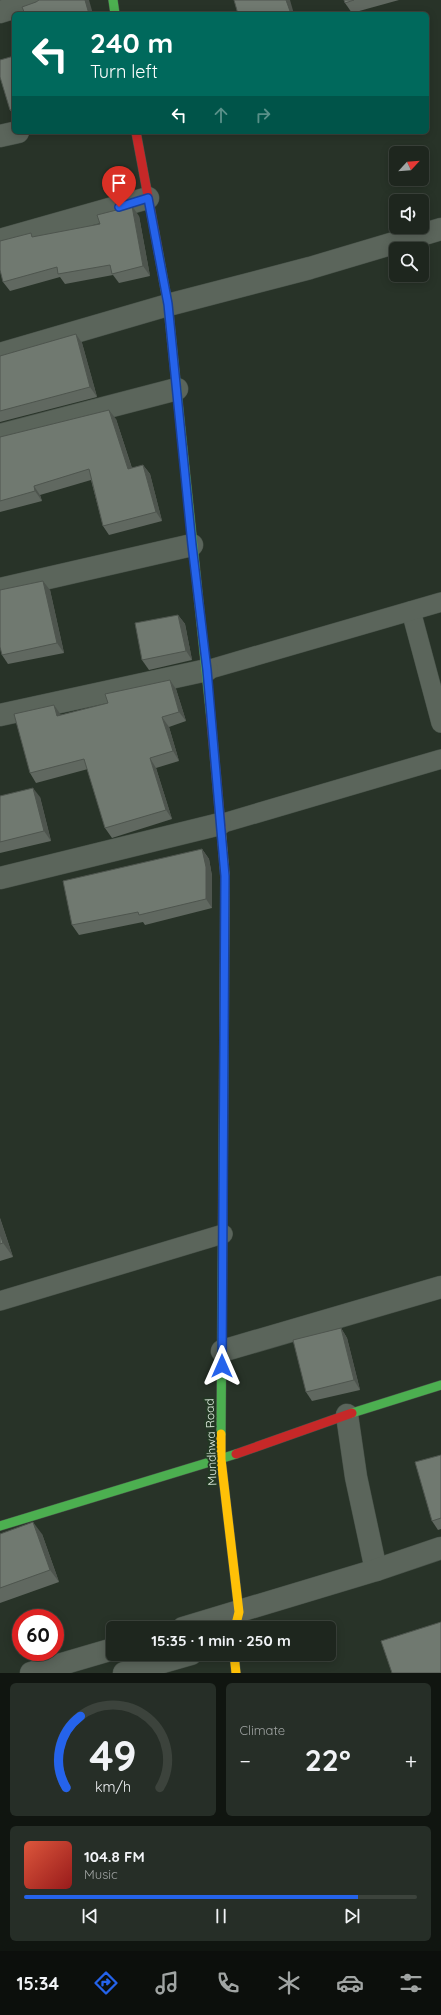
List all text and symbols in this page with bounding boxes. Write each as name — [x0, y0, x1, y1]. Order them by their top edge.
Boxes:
text: 240 m — [90, 25, 173, 60]
icon: left — [24, 28, 76, 80]
text: Turn left — [90, 60, 158, 83]
icon: left — [168, 104, 190, 126]
icon: ahead — [210, 104, 232, 126]
icon: right — [252, 104, 274, 126]
north arrow — [389, 146, 429, 186]
map controls — [389, 146, 429, 282]
pin — [102, 166, 136, 207]
icon: arrive — [108, 172, 130, 194]
button: sound — [389, 194, 429, 234]
button: search — [389, 242, 429, 282]
position arrow — [201, 1345, 243, 1387]
street label: Mundhwa Road — [201, 1398, 220, 1486]
speed limit sign: 60 — [12, 1609, 64, 1661]
text: 15:35 · 1 min · 250 m — [151, 1631, 291, 1650]
text: Climate — [240, 1722, 285, 1738]
text: 49 — [89, 1728, 136, 1780]
text: 22° — [305, 1741, 351, 1779]
text: − — [240, 1747, 251, 1775]
text: + — [405, 1747, 417, 1775]
text: km/h — [95, 1777, 131, 1795]
text: 104.8 FM — [84, 1847, 145, 1866]
text: Music — [84, 1866, 118, 1882]
icon: previous — [79, 1905, 101, 1927]
icon: pause — [210, 1905, 232, 1927]
icon: next — [341, 1905, 363, 1927]
icon: directions — [92, 1969, 120, 1997]
icon: music — [153, 1969, 181, 1997]
icon: phone — [214, 1969, 242, 1997]
icon: climate — [275, 1969, 303, 1997]
icon: car — [336, 1969, 364, 1997]
icon: filters — [397, 1969, 425, 1997]
text: 15:34 — [16, 1972, 59, 1995]

